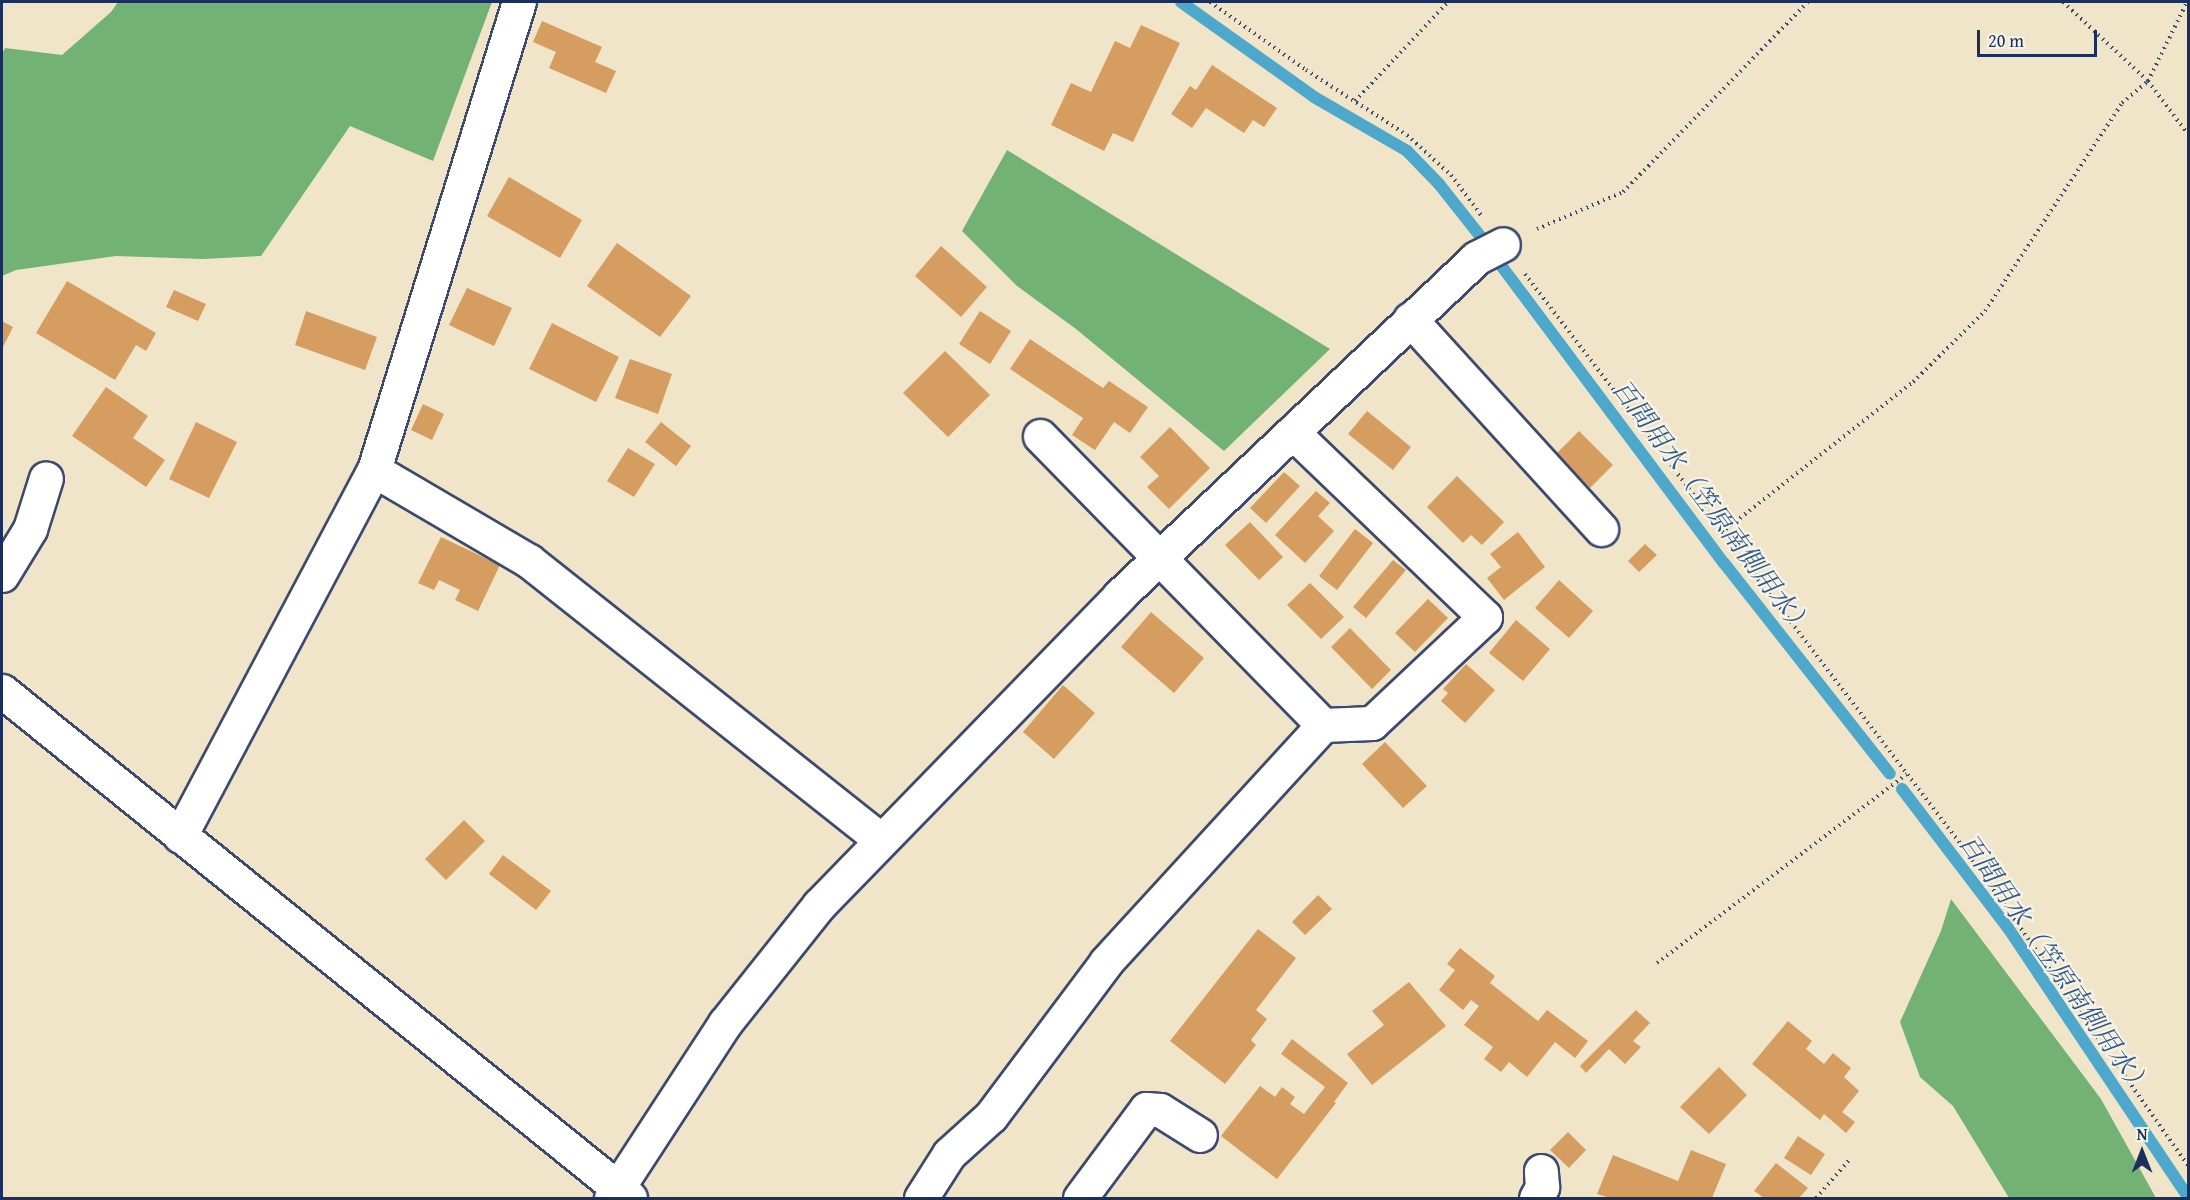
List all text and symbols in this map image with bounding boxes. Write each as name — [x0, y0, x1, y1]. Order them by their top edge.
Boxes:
scale bar — [1980, 18, 2100, 56]
text: 20 m — [1988, 27, 2024, 54]
water label: 百間用水（笠原南側用水） — [1606, 373, 1818, 641]
water label: 百間用水（笠原南側用水） — [1953, 827, 2157, 1101]
north arrow — [2112, 1122, 2172, 1182]
text: N — [2137, 1122, 2147, 1146]

